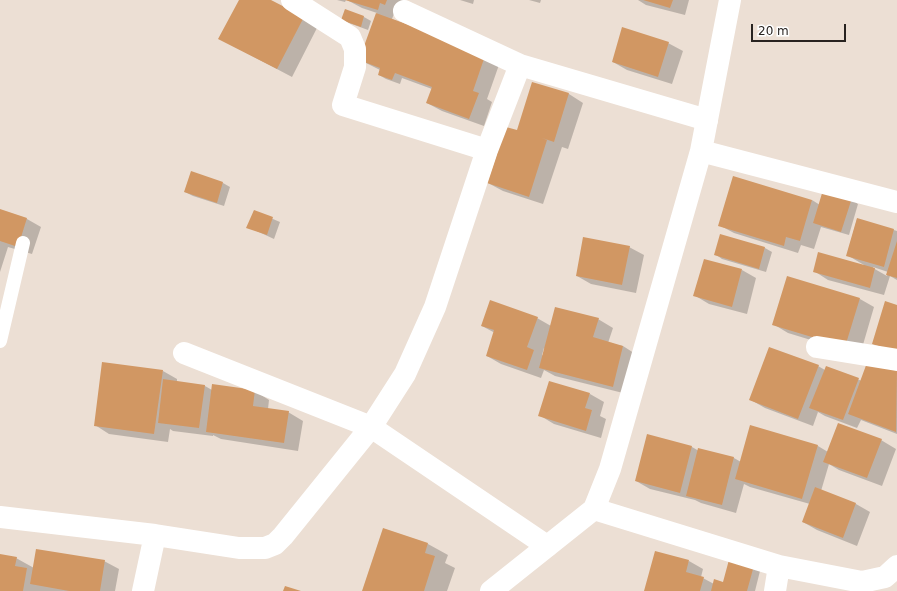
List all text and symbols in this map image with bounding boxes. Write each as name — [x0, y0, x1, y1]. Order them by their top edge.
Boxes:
scale bar — [753, 16, 848, 42]
text: 20 m — [758, 24, 789, 38]

